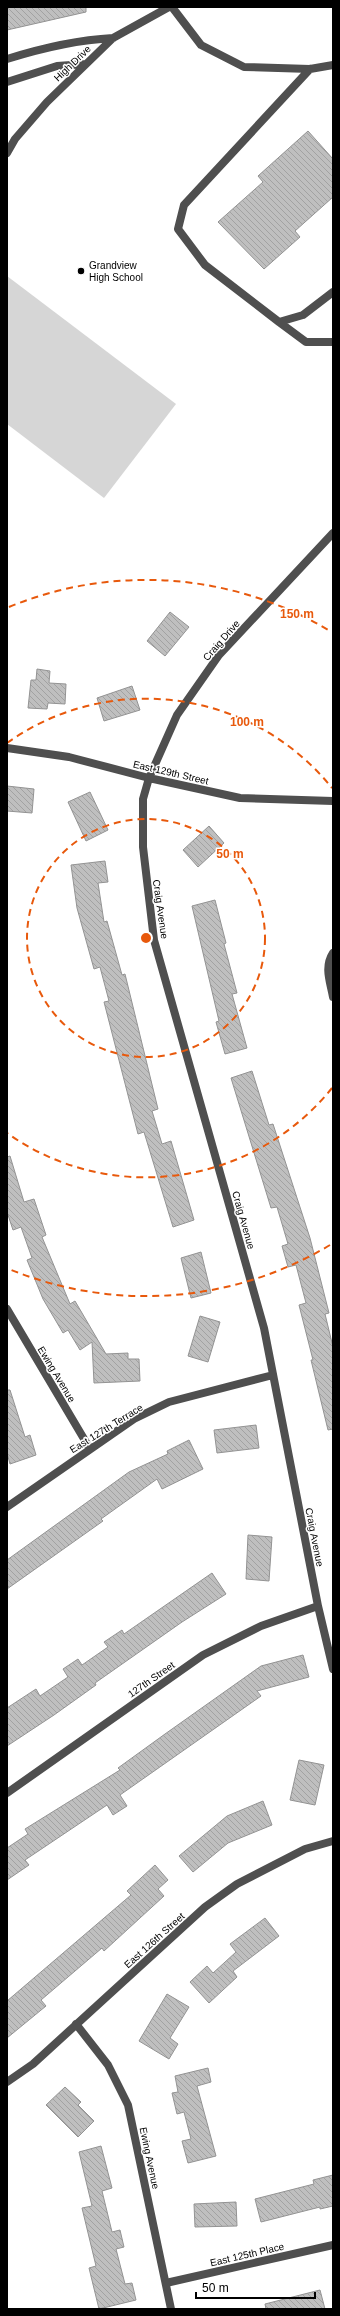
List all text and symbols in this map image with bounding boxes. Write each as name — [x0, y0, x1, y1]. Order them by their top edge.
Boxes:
street label: High Drive — [52, 43, 93, 84]
place label: Grandview High School — [89, 260, 143, 283]
marker: Grandview High School — [76, 266, 86, 276]
text: 150 m — [280, 607, 314, 621]
street label: Craig Drive — [201, 618, 242, 663]
text: 100 m — [230, 715, 264, 729]
street label: East 129th Street — [132, 758, 210, 787]
text: 50 m — [216, 847, 244, 861]
street label: Craig Avenue — [151, 879, 170, 940]
centre of rings — [139, 931, 153, 945]
street label: Craig Avenue — [230, 1190, 257, 1251]
street label: Ewing Avenue — [36, 1344, 78, 1405]
street label: East 127th Terrace — [68, 1401, 145, 1455]
street label: Craig Avenue — [303, 1507, 326, 1568]
street label: 127th Street — [126, 1659, 177, 1700]
street label: East 126th Street — [122, 1910, 187, 1970]
street label: Ewing Avenue — [138, 2126, 162, 2191]
street label: East 125th Place — [209, 2241, 286, 2268]
scale bar — [196, 2274, 315, 2300]
text: 50 m — [202, 2281, 229, 2295]

